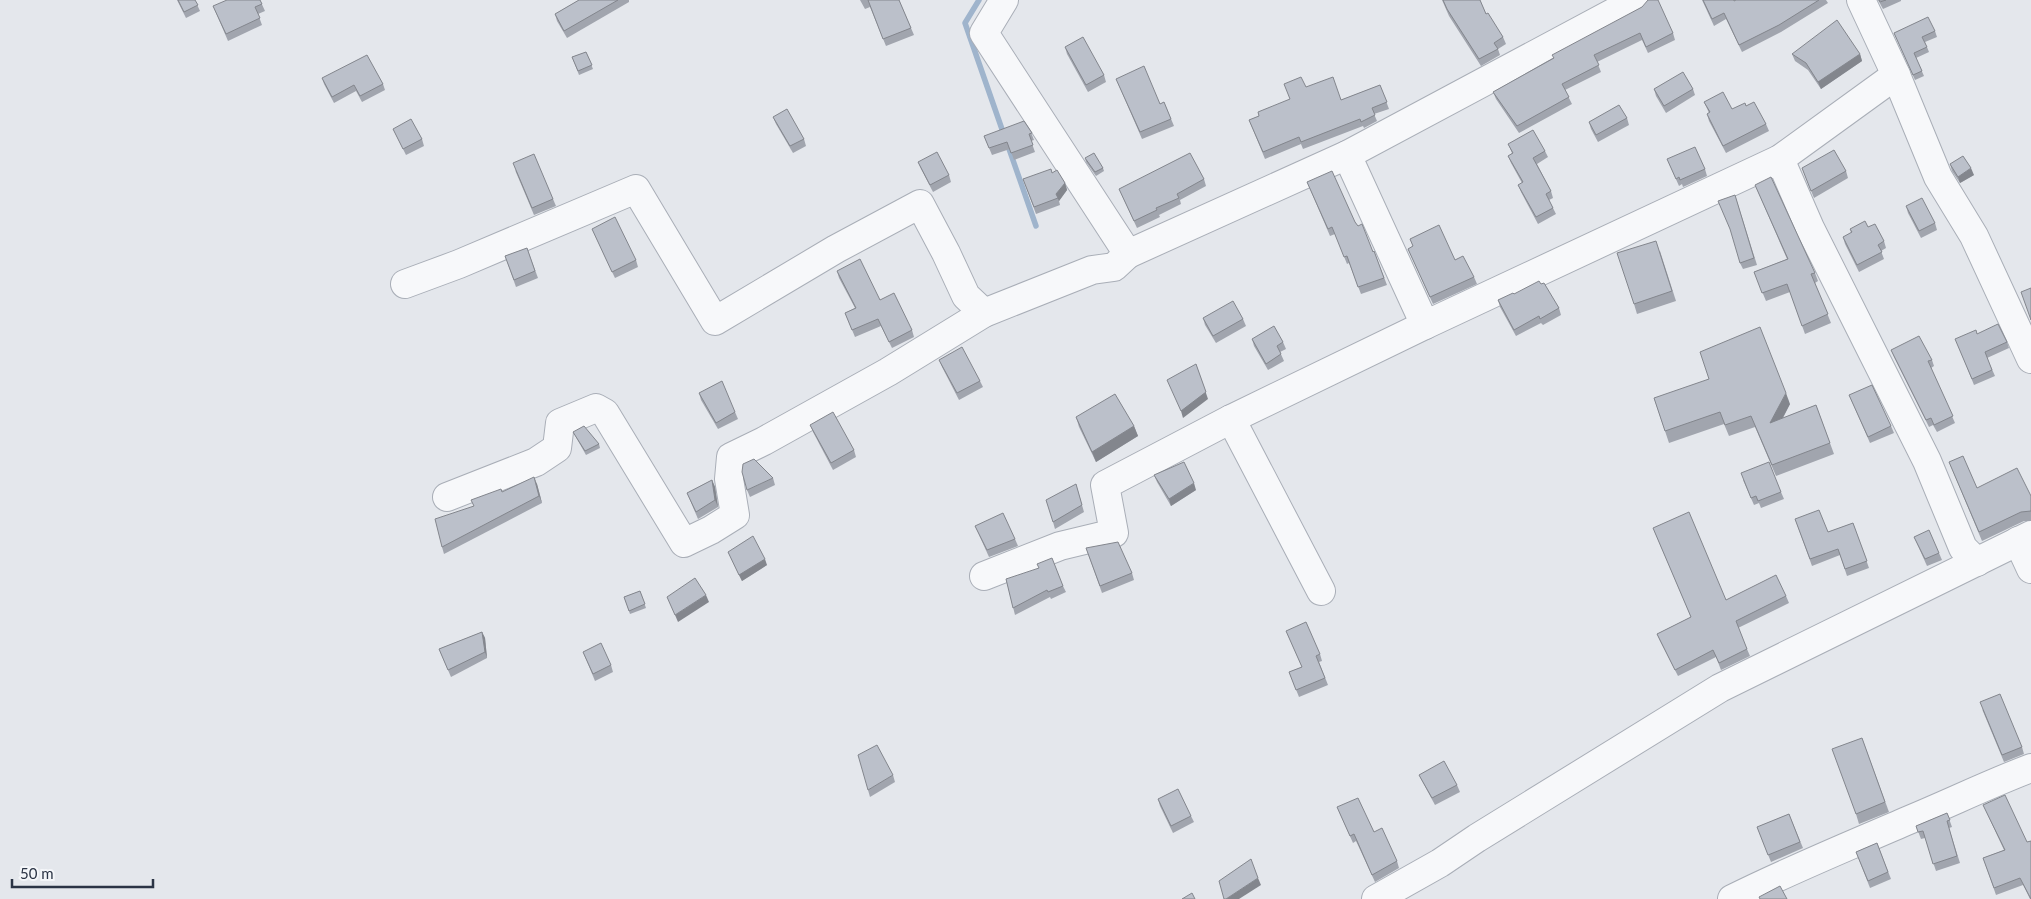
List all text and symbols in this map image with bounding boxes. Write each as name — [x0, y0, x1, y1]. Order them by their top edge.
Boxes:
scale bar — [12, 856, 154, 888]
text: 50 m — [20, 864, 54, 882]

